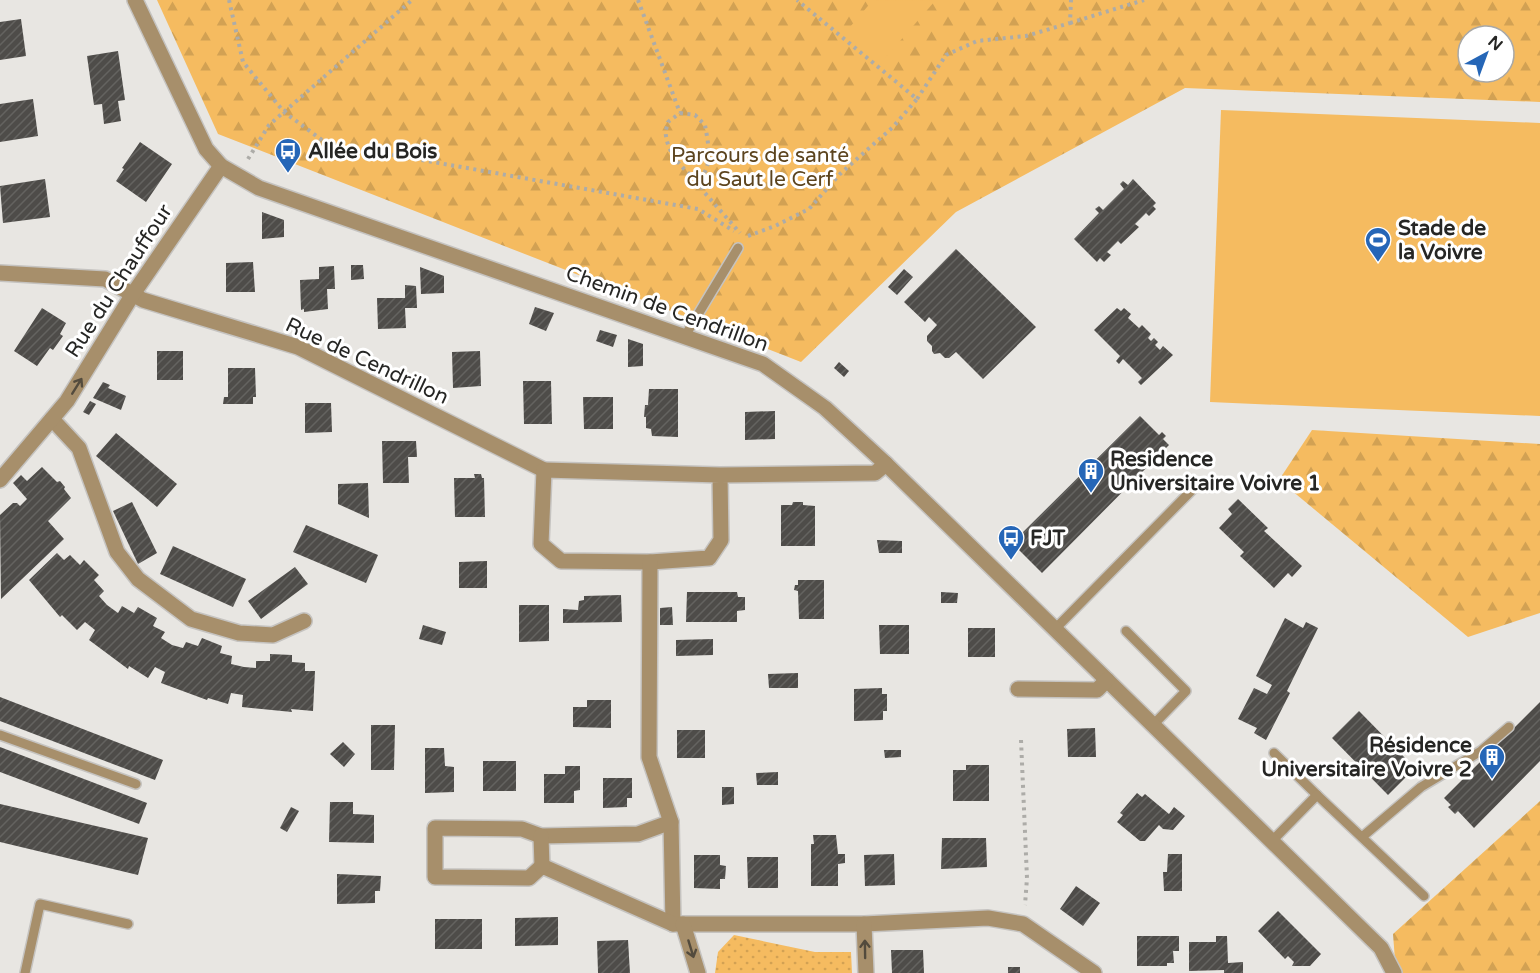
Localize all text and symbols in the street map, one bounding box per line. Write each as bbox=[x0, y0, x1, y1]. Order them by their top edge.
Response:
north arrow bbox=[1456, 24, 1516, 84]
text: N bbox=[1484, 32, 1507, 55]
bus stop icon: Allée du Bois bbox=[273, 136, 303, 174]
place label: Allée du Bois bbox=[308, 139, 437, 164]
park label: Parcours de santé du Saut le Cerf bbox=[671, 143, 849, 192]
street label: Rue du Chauffour bbox=[60, 200, 178, 362]
place label: Stade de la Voivre bbox=[1398, 216, 1486, 265]
sports icon: Stade de la Voivre bbox=[1363, 225, 1393, 263]
street label: Chemin de Cendrillon bbox=[562, 261, 772, 357]
street label: Rue de Cendrillon bbox=[281, 312, 453, 410]
one-way arrow bbox=[71, 378, 83, 395]
place label: Residence Universitaire Voivre 1 bbox=[1110, 447, 1321, 496]
building icon: Residence Universitaire Voivre 1 bbox=[1076, 456, 1106, 494]
bus stop icon: FJT bbox=[996, 523, 1026, 561]
place label: FJT bbox=[1030, 526, 1066, 551]
place label: Résidence Universitaire Voivre 2 bbox=[1261, 733, 1472, 782]
building icon: Résidence Universitaire Voivre 2 bbox=[1477, 742, 1507, 780]
one-way arrow bbox=[686, 939, 697, 958]
one-way arrow bbox=[859, 939, 871, 959]

